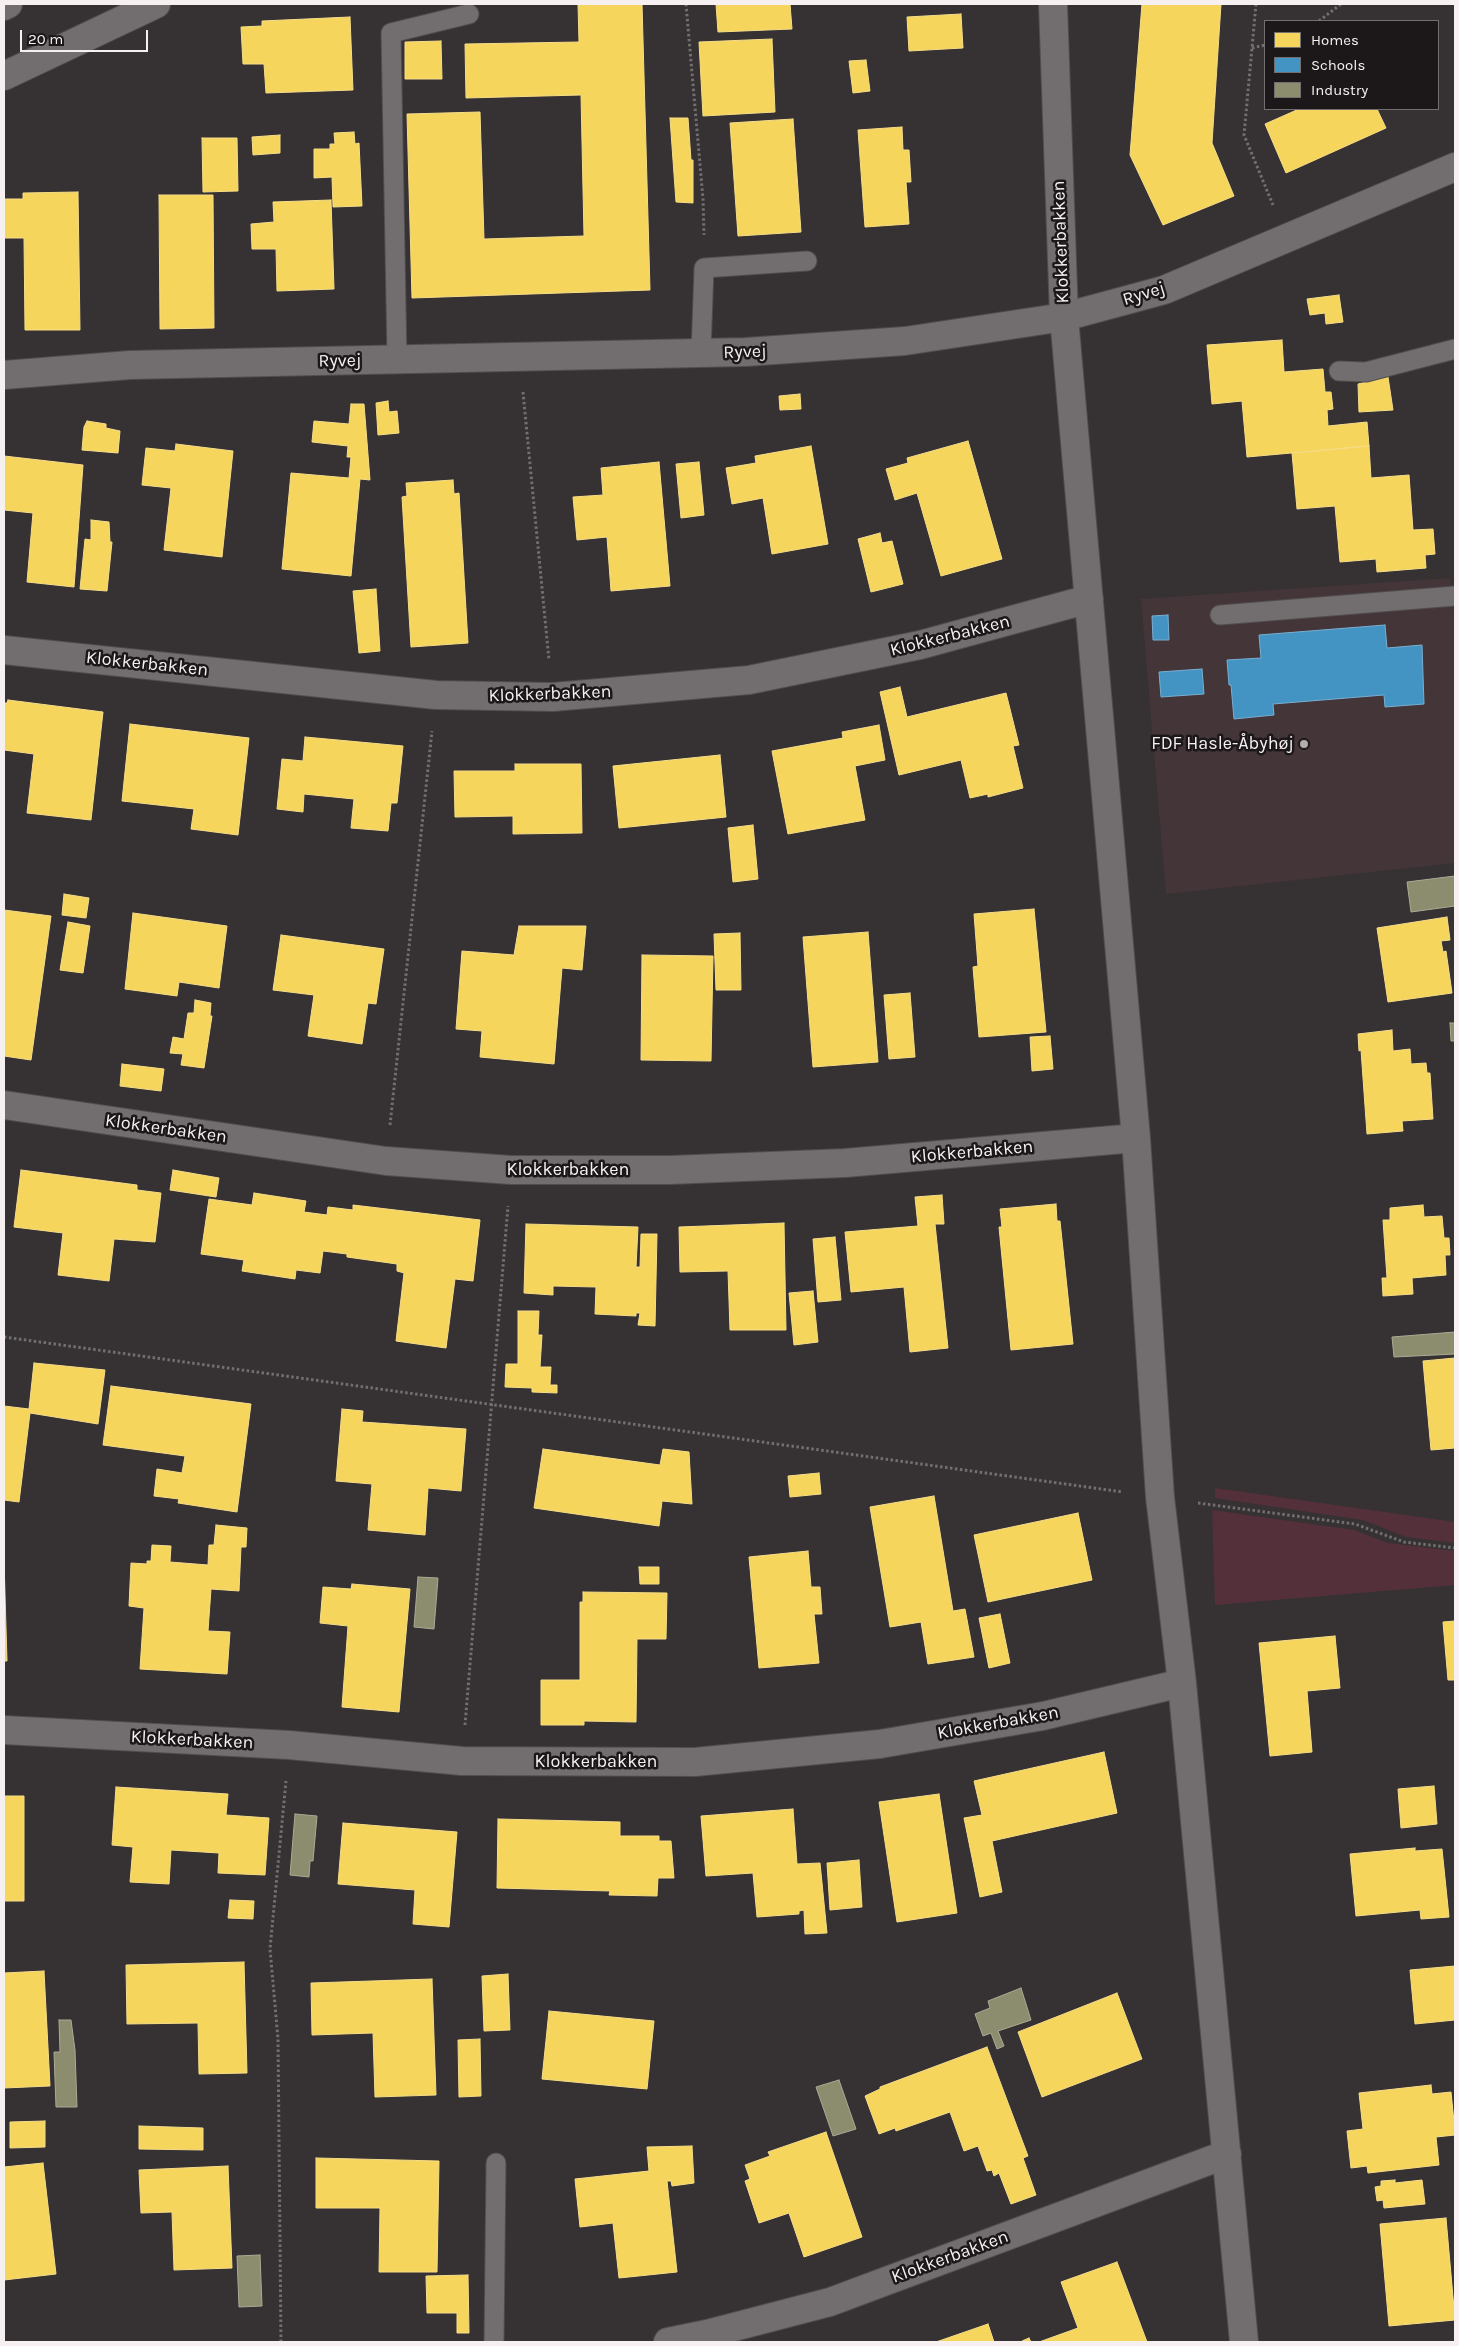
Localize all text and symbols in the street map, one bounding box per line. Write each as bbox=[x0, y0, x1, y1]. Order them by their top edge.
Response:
scale bar bbox=[22, 20, 150, 52]
legend bbox=[1264, 20, 1439, 110]
text: 20 m bbox=[28, 30, 63, 48]
text: Homes bbox=[1311, 31, 1359, 49]
text: Schools bbox=[1311, 56, 1365, 74]
text: Industry bbox=[1311, 81, 1368, 99]
street label: Klokkerbakken bbox=[1048, 180, 1074, 304]
street label: Ryvej bbox=[1120, 277, 1168, 311]
street label: Ryvej bbox=[723, 340, 767, 364]
street label: Ryvej bbox=[318, 350, 362, 372]
street label: Klokkerbakken bbox=[888, 611, 1012, 661]
street label: Klokkerbakken bbox=[85, 647, 209, 681]
street label: Klokkerbakken bbox=[488, 681, 612, 707]
place label: FDF Hasle-Åbyhøj bbox=[1151, 733, 1294, 755]
marker: FDF Hasle-Åbyhøj bbox=[1298, 738, 1310, 750]
street label: Klokkerbakken bbox=[104, 1110, 228, 1148]
street label: Klokkerbakken bbox=[910, 1136, 1034, 1168]
street label: Klokkerbakken bbox=[507, 1159, 629, 1181]
street label: Klokkerbakken bbox=[936, 1702, 1060, 1744]
street label: Klokkerbakken bbox=[130, 1726, 254, 1754]
street label: Klokkerbakken bbox=[535, 1751, 657, 1773]
street label: Klokkerbakken bbox=[889, 2226, 1011, 2288]

